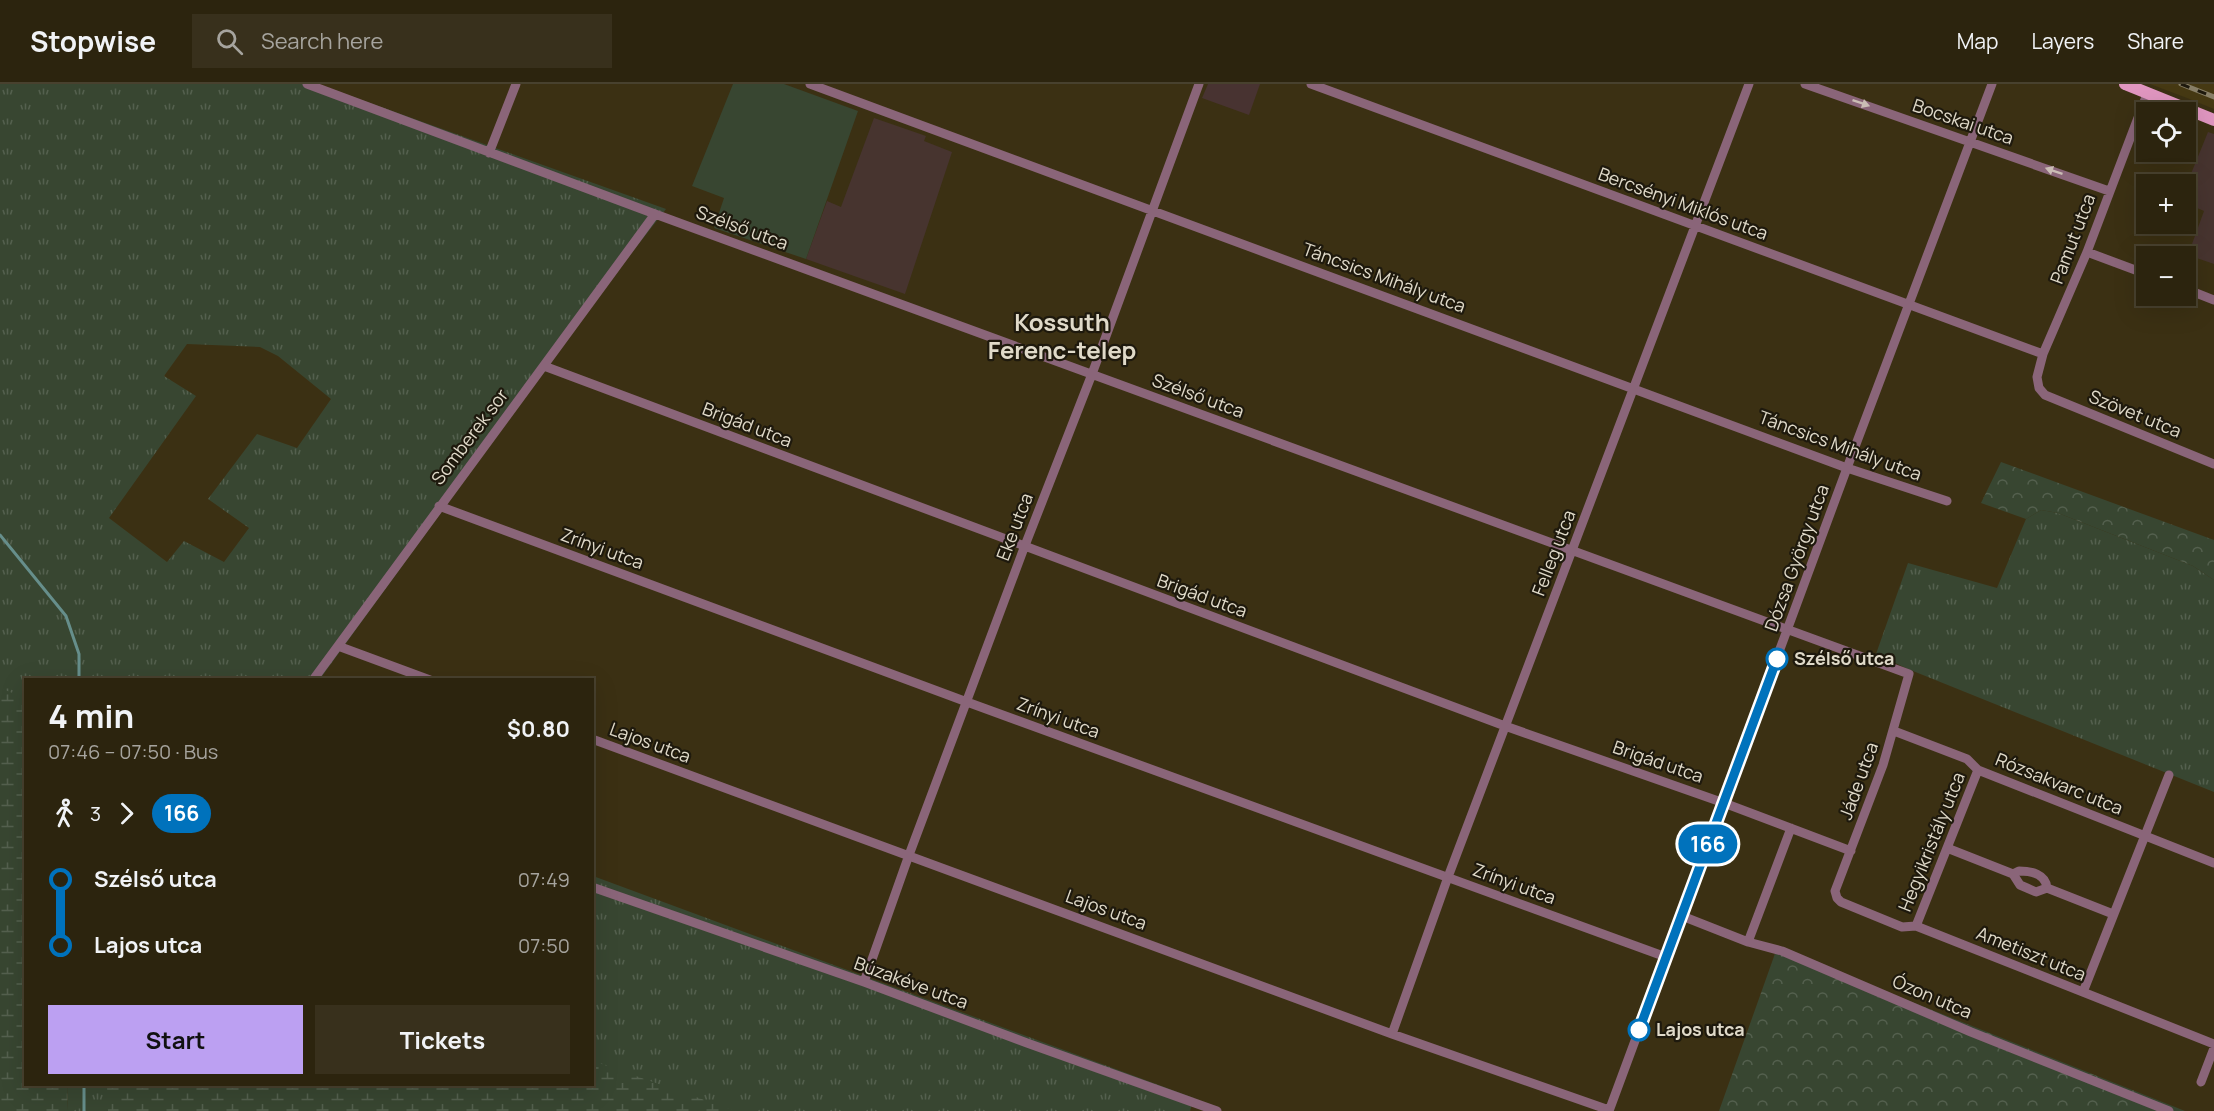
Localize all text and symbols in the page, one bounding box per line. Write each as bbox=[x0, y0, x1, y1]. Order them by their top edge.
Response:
search box bbox=[192, 14, 612, 68]
text: Stopwise bbox=[30, 22, 156, 60]
icon: search bbox=[213, 25, 246, 58]
text: Search here bbox=[261, 26, 383, 56]
text: Map bbox=[1957, 27, 1998, 55]
text: Layers bbox=[2031, 27, 2094, 55]
text: Share bbox=[2127, 27, 2184, 55]
street label: Bocskai utca bbox=[1910, 93, 2017, 150]
one-way arrow bbox=[1852, 99, 1870, 109]
map controls bbox=[2136, 102, 2196, 306]
button: locate bbox=[2136, 102, 2196, 162]
street label: Bercsényi Miklós utca bbox=[1595, 161, 1771, 245]
one-way arrow bbox=[2045, 166, 2063, 176]
button: + bbox=[2136, 174, 2196, 234]
street label: Pamut utca bbox=[2044, 190, 2100, 287]
street label: Szélső utca bbox=[693, 199, 792, 255]
street label: Táncsics Mihály utca bbox=[1300, 236, 1469, 318]
button: − bbox=[2136, 246, 2196, 306]
district label: Kossuth Ferenc-telep bbox=[988, 305, 1136, 366]
street label: Szélső utca bbox=[1149, 367, 1248, 423]
street label: Somberek sor bbox=[425, 383, 513, 489]
street label: Szövet utca bbox=[2086, 384, 2185, 443]
street label: Brigád utca bbox=[699, 396, 796, 452]
street label: Táncsics Mihály utca bbox=[1756, 404, 1925, 486]
street label: Dózsa György utca bbox=[1758, 481, 1834, 634]
street label: Eke utca bbox=[990, 489, 1038, 564]
street label: Felleg utca bbox=[1526, 506, 1580, 599]
street label: Zrínyi utca bbox=[557, 522, 647, 574]
street label: Brigád utca bbox=[1154, 568, 1251, 622]
place label: Szélső utca bbox=[1794, 646, 1894, 670]
marker: Szélső utca bbox=[1766, 648, 1788, 670]
street label: Zrínyi utca bbox=[1013, 691, 1103, 743]
text: 4 min bbox=[48, 693, 134, 738]
text: $0.80 bbox=[507, 714, 570, 744]
street label: Lajos utca bbox=[606, 716, 694, 768]
street label: Brigád utca bbox=[1610, 734, 1707, 788]
text: 07:46 – 07:50 · Bus bbox=[48, 738, 218, 765]
street label: Jáde utca bbox=[1833, 739, 1883, 823]
street label: Rózsakvarc utca bbox=[1992, 747, 2127, 820]
street label: Hegyikristály utca bbox=[1892, 768, 1970, 915]
icon: walk bbox=[48, 797, 81, 830]
icon: forward bbox=[110, 797, 143, 830]
text: 166 bbox=[164, 799, 199, 827]
text: 3 bbox=[90, 800, 101, 827]
line badge: 166 bbox=[1674, 824, 1742, 864]
text: 166 bbox=[1690, 830, 1726, 858]
street label: Zrínyi utca bbox=[1469, 857, 1559, 909]
text: Szélső utca bbox=[94, 864, 217, 894]
text: 07:49 bbox=[518, 866, 570, 893]
street label: Lajos utca bbox=[1062, 883, 1150, 935]
street label: Ametiszt utca bbox=[1973, 920, 2090, 986]
text: Lajos utca bbox=[94, 930, 202, 960]
text: 07:50 bbox=[518, 932, 570, 959]
street label: Búzakéve utca bbox=[851, 950, 972, 1014]
street label: Ózon utca bbox=[1889, 969, 1976, 1024]
button: Start bbox=[48, 1005, 303, 1074]
button: Tickets bbox=[315, 1005, 570, 1074]
place label: Lajos utca bbox=[1656, 1017, 1745, 1041]
marker: Lajos utca bbox=[1628, 1019, 1650, 1041]

